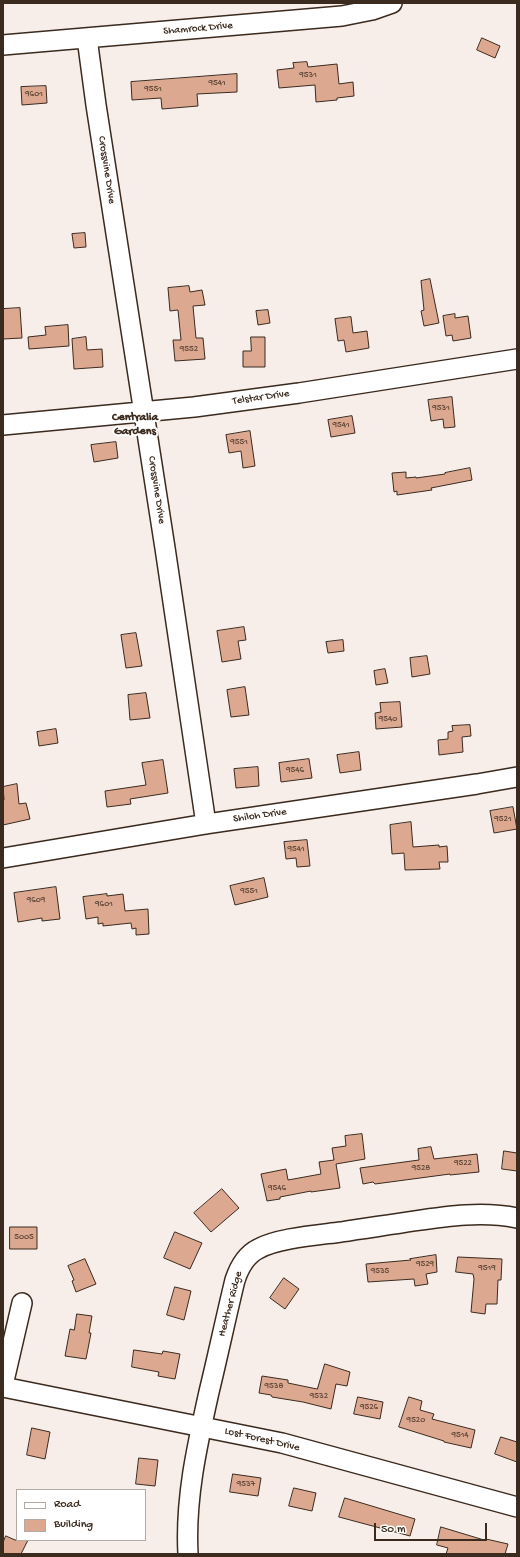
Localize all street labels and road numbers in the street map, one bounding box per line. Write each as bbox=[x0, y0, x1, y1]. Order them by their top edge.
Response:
street label: Shamrock Drive bbox=[163, 19, 233, 39]
street label: Crossvine Drive bbox=[94, 135, 118, 205]
street label: Telstar Drive bbox=[232, 387, 290, 409]
street label: Crossvine Drive bbox=[144, 455, 168, 525]
street label: Shiloh Drive bbox=[232, 806, 288, 826]
street label: Heather Ridge bbox=[216, 1270, 246, 1338]
street label: Lost Forest Drive bbox=[223, 1425, 301, 1455]

